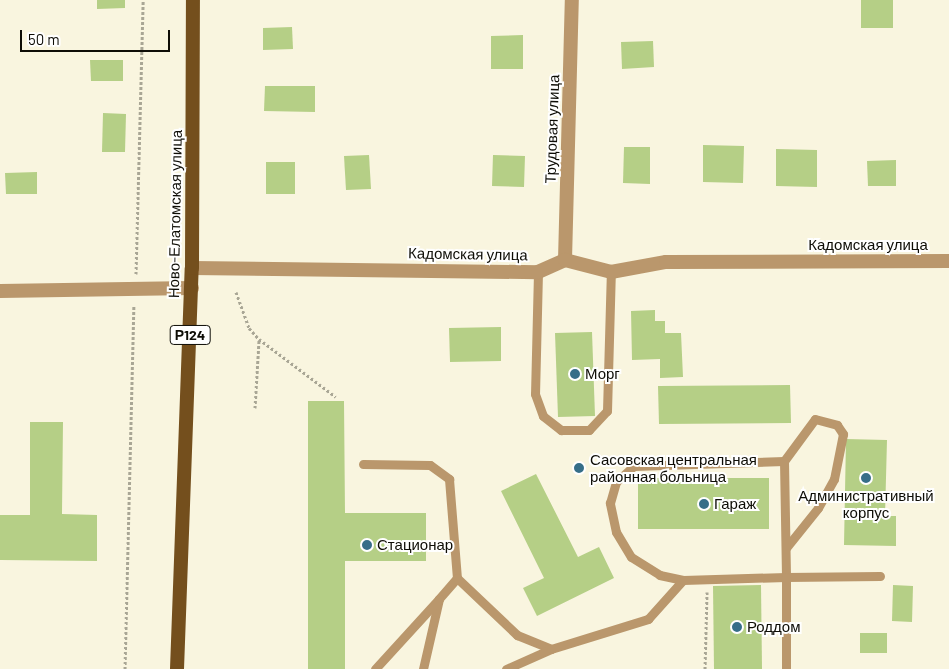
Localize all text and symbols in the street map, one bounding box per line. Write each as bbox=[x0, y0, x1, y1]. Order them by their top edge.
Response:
scale bar bbox=[22, 20, 172, 52]
text: 50 m bbox=[28, 30, 60, 48]
street label: Трудовая улица bbox=[541, 74, 563, 184]
street label: Ново-Елатомская улица bbox=[165, 130, 185, 298]
street label: Кадомская улица bbox=[808, 236, 928, 254]
street label: Кадомская улица bbox=[408, 244, 528, 264]
road number: Р124 bbox=[169, 324, 211, 346]
place label: Морг bbox=[585, 365, 620, 383]
marker: Морг bbox=[569, 368, 581, 380]
place label: Сасовская центральная районная больница bbox=[590, 450, 757, 485]
marker: Сасовская центральная районная больница bbox=[572, 461, 586, 475]
marker: Административный корпус bbox=[860, 472, 872, 484]
place label: Административный корпус bbox=[798, 486, 934, 521]
place label: Гараж bbox=[714, 495, 756, 513]
marker: Гараж bbox=[698, 498, 710, 510]
place label: Стационар bbox=[377, 536, 453, 554]
marker: Стационар bbox=[361, 539, 373, 551]
place label: Роддом bbox=[747, 618, 801, 636]
marker: Роддом bbox=[731, 621, 743, 633]

